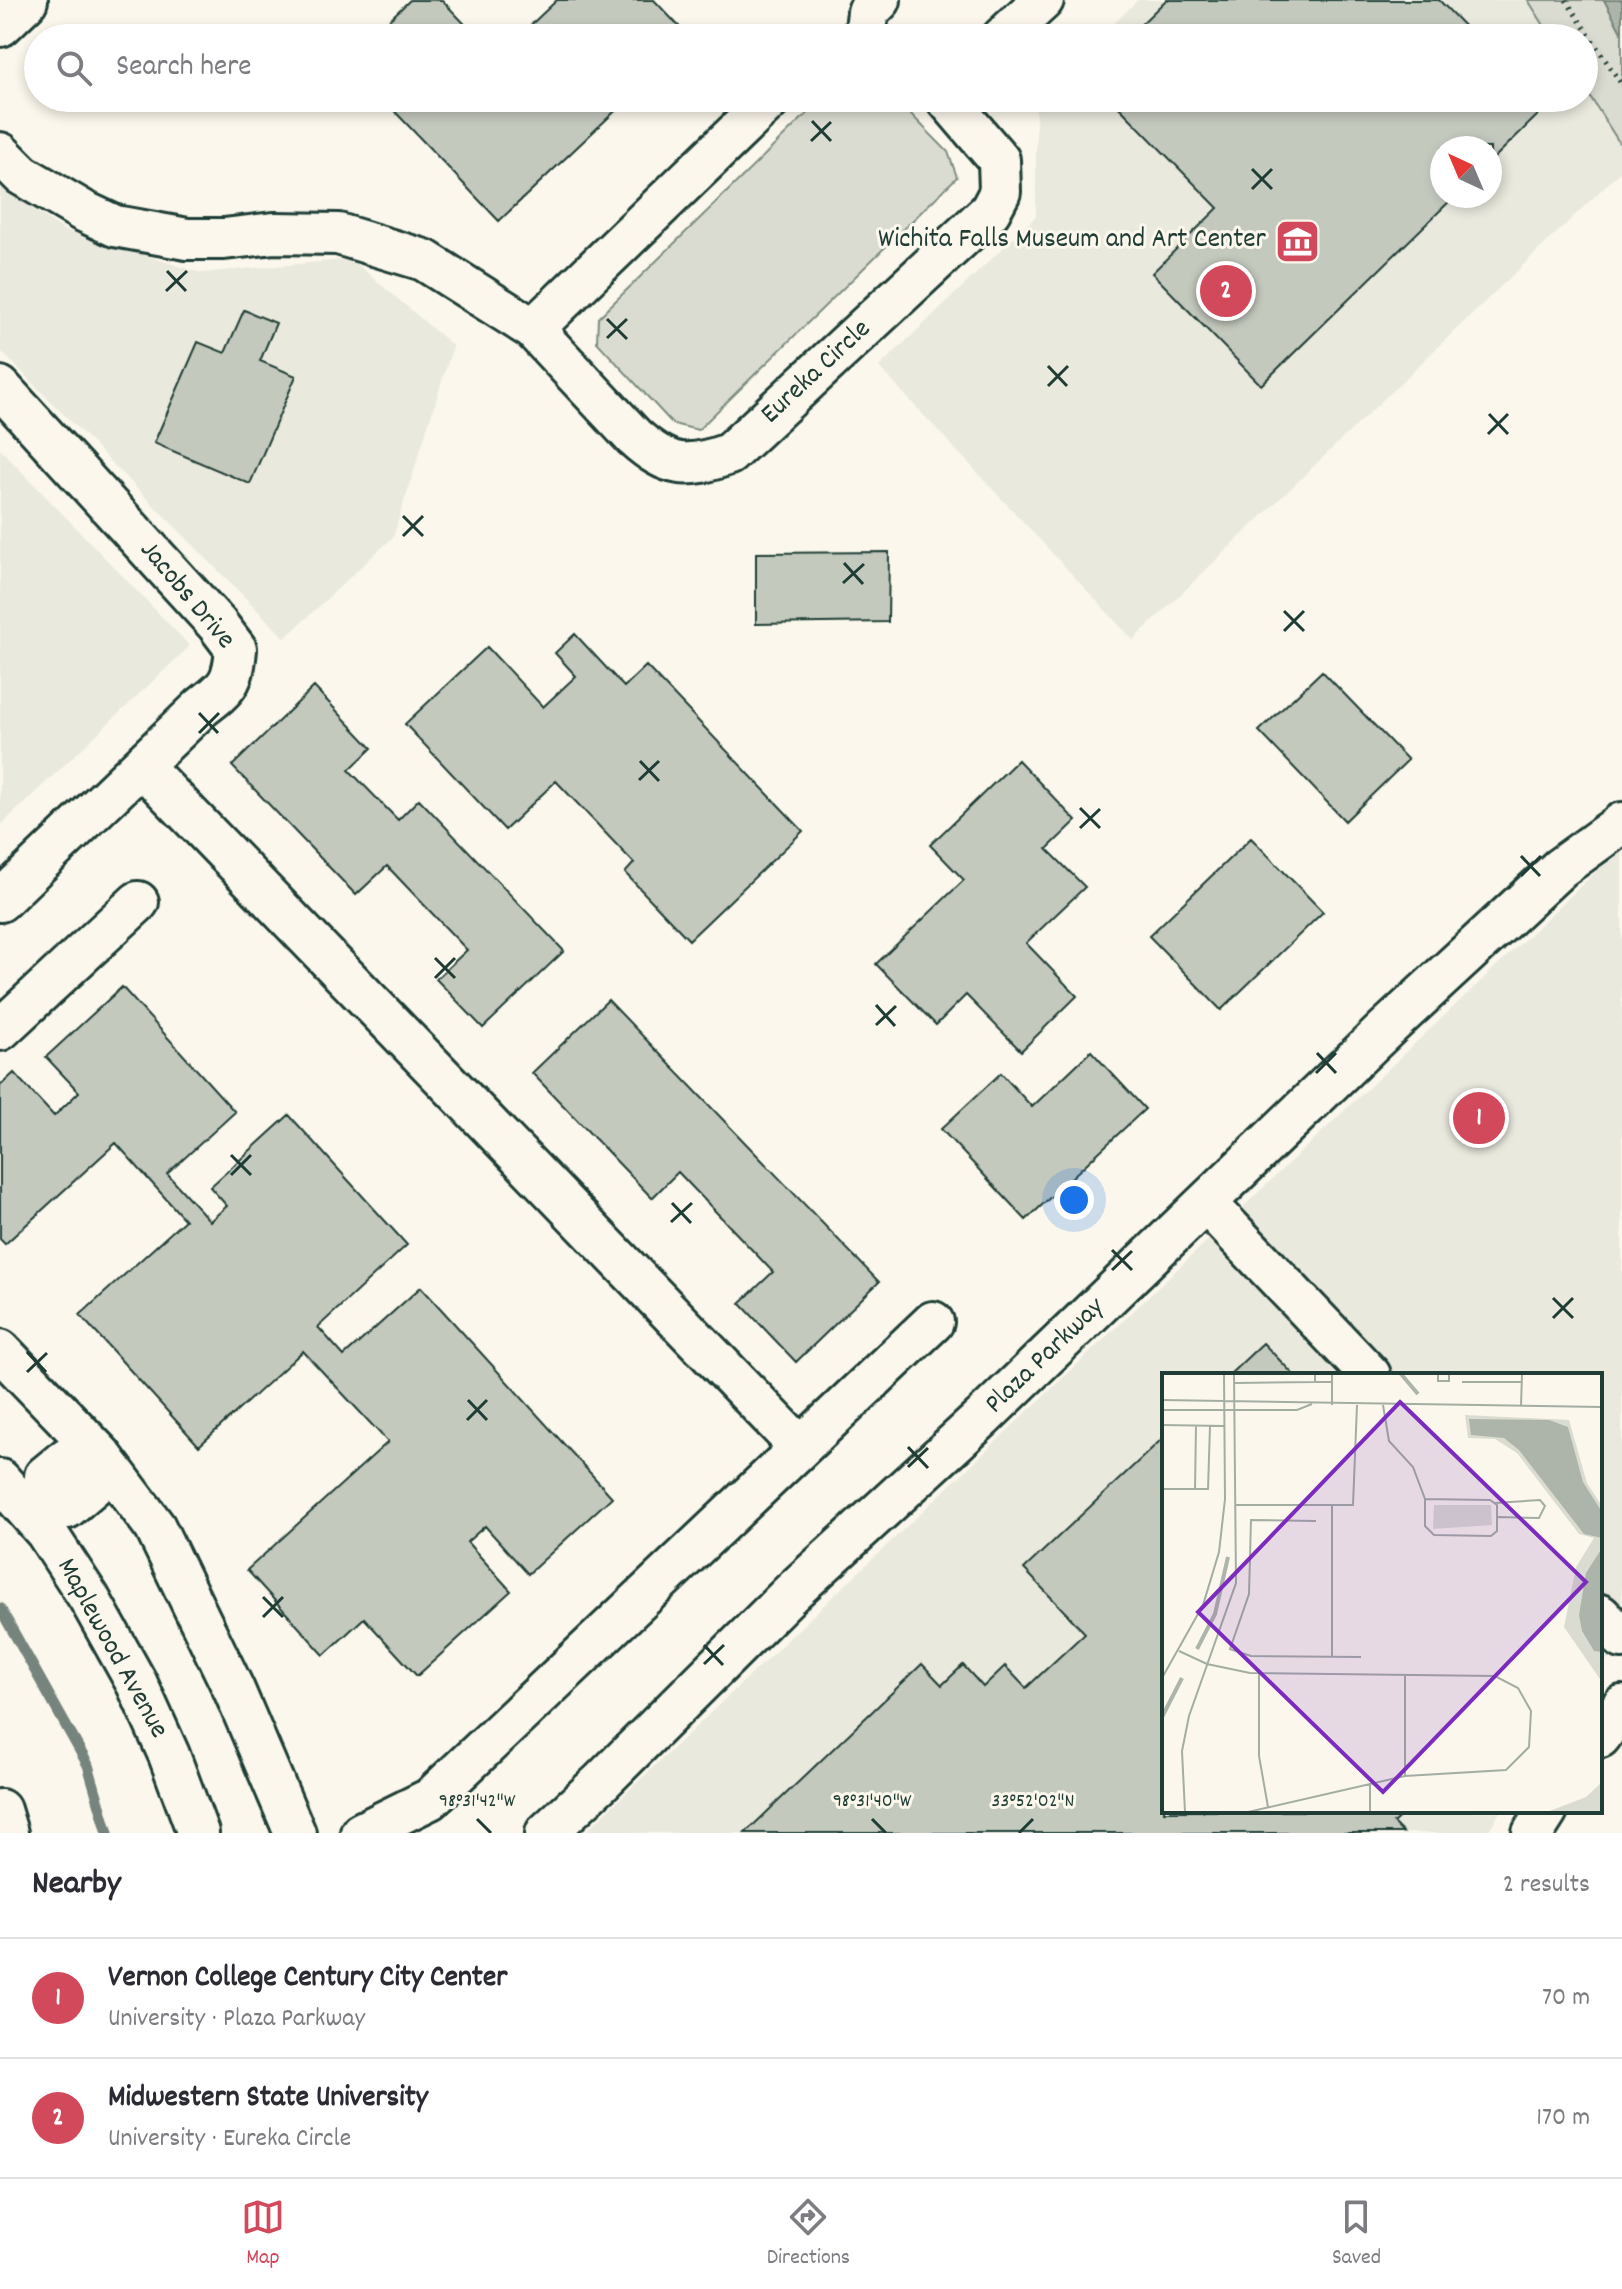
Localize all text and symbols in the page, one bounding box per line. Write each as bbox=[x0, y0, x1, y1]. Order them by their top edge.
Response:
search box bbox=[24, 24, 1598, 112]
icon: search bbox=[52, 46, 96, 90]
text: Search here bbox=[116, 47, 252, 90]
north arrow bbox=[1430, 136, 1502, 208]
museum icon: Wichita Falls Museum and Art Center bbox=[1273, 217, 1321, 265]
place label: Wichita Falls Museum and Art Center bbox=[878, 221, 1267, 261]
pin: 2 bbox=[1200, 261, 1252, 321]
street label: Eureka Circle bbox=[753, 311, 881, 435]
street label: Jacobs Drive bbox=[128, 533, 244, 659]
pin: 1 bbox=[1453, 1088, 1505, 1148]
your location bbox=[1054, 1180, 1094, 1220]
street label: Plaza Parkway bbox=[977, 1289, 1115, 1425]
inset map bbox=[1162, 1373, 1602, 1813]
street label: Maplewood Avenue bbox=[45, 1552, 177, 1746]
text: 98°31'42"W bbox=[439, 1788, 516, 1816]
text: 98°31'40"W bbox=[833, 1788, 912, 1816]
text: 33°52'02"N bbox=[992, 1788, 1074, 1816]
text: Nearby bbox=[32, 1861, 121, 1910]
text: 2 results bbox=[1503, 1867, 1590, 1904]
text: Vernon College Century City Center bbox=[108, 1958, 507, 2001]
text: 1 bbox=[55, 1980, 61, 2017]
text: 70 m bbox=[1542, 1980, 1590, 2017]
text: University · Plaza Parkway bbox=[108, 2001, 365, 2038]
text: Midwestern State University bbox=[108, 2078, 428, 2121]
text: 2 bbox=[52, 2100, 64, 2137]
text: 170 m bbox=[1536, 2100, 1590, 2137]
text: University · Eureka Circle bbox=[108, 2121, 351, 2158]
tab: Map bbox=[241, 2195, 285, 2274]
tab: Directions bbox=[767, 2195, 850, 2274]
tab: Saved bbox=[1332, 2195, 1381, 2274]

